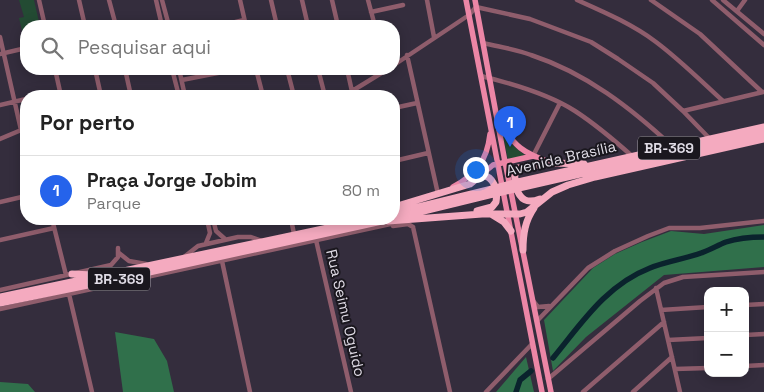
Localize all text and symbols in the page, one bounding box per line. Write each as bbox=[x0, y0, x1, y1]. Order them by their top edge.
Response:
search box bbox=[20, 20, 400, 75]
icon: search bbox=[38, 34, 66, 62]
text: Pesquisar aqui bbox=[78, 35, 211, 60]
pin: 1 bbox=[494, 106, 526, 147]
text: Por perto bbox=[40, 109, 135, 136]
street label: Avenida Brasília bbox=[504, 136, 618, 180]
road number: BR-369 bbox=[638, 136, 700, 160]
your location bbox=[463, 157, 489, 183]
text: Praça Jorge Jobim bbox=[87, 168, 257, 193]
text: 1 bbox=[52, 180, 60, 201]
text: 80 m bbox=[342, 180, 380, 201]
text: Parque bbox=[87, 193, 141, 214]
street label: Rua Seimu Oguido bbox=[322, 247, 370, 379]
road number: BR-369 bbox=[88, 268, 150, 290]
map controls bbox=[704, 287, 749, 377]
button: + bbox=[704, 287, 749, 332]
button: − bbox=[704, 332, 749, 377]

